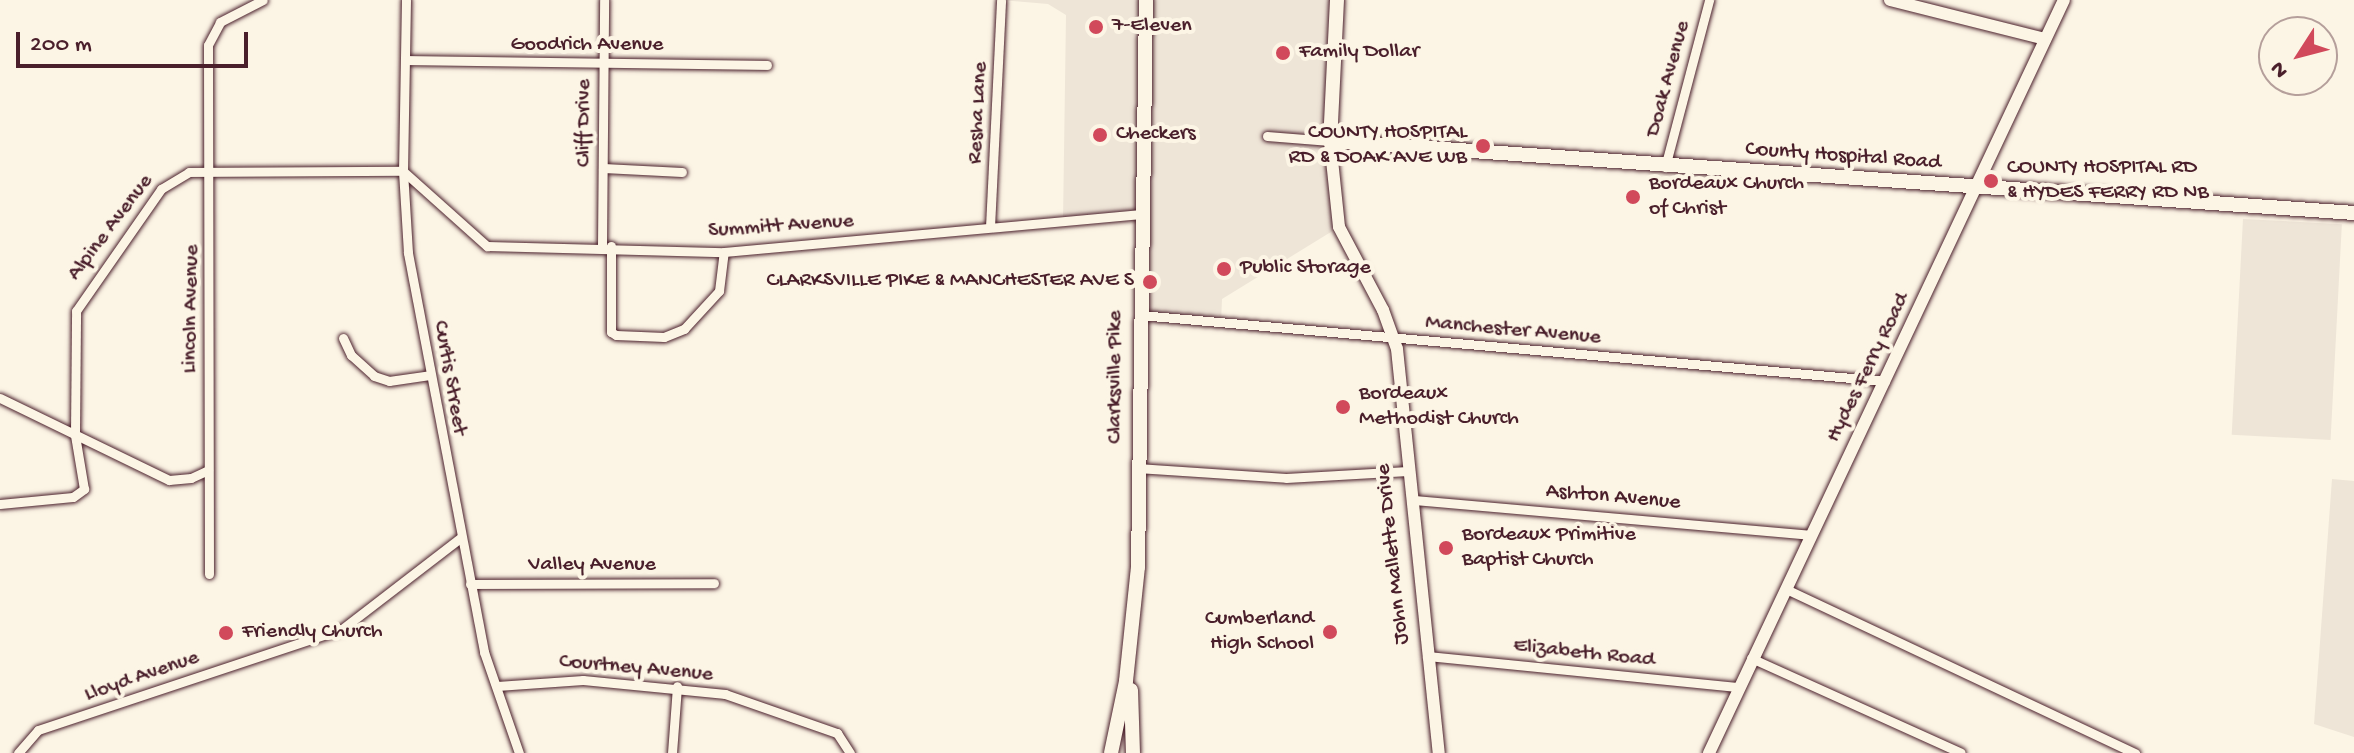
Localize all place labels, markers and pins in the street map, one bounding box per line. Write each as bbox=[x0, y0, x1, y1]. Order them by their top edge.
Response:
place label: 7-Eleven bbox=[1112, 14, 1192, 40]
marker: 7-Eleven bbox=[1087, 18, 1105, 36]
place label: Family Dollar bbox=[1299, 40, 1419, 66]
marker: Family Dollar bbox=[1274, 44, 1292, 62]
place label: COUNTY HOSPITAL RD & DOAK AVE WB bbox=[1289, 120, 1467, 172]
place label: Checkers bbox=[1116, 122, 1196, 148]
marker: Checkers bbox=[1091, 126, 1109, 144]
marker: COUNTY HOSPITAL RD & DOAK AVE WB bbox=[1474, 137, 1492, 155]
place label: COUNTY HOSPITAL RD & HYDES FERRY RD NB bbox=[2007, 155, 2209, 206]
place label: Bordeaux Church of Christ bbox=[1649, 171, 1804, 222]
marker: COUNTY HOSPITAL RD & HYDES FERRY RD NB bbox=[1982, 172, 2000, 190]
marker: Bordeaux Church of Christ bbox=[1624, 188, 1642, 206]
place label: Public Storage bbox=[1240, 256, 1371, 282]
marker: Public Storage bbox=[1215, 260, 1233, 278]
place label: CLARKSVILLE PIKE & MANCHESTER AVE S bbox=[767, 269, 1134, 295]
marker: CLARKSVILLE PIKE & MANCHESTER AVE S bbox=[1141, 273, 1159, 291]
place label: Bordeaux Methodist Church bbox=[1359, 381, 1519, 432]
marker: Bordeaux Methodist Church bbox=[1334, 398, 1352, 416]
place label: Bordeaux Primitive Baptist Church bbox=[1462, 522, 1636, 574]
marker: Bordeaux Primitive Baptist Church bbox=[1437, 539, 1455, 557]
place label: Cumberland High School bbox=[1205, 606, 1314, 658]
place label: Friendly Church bbox=[242, 620, 383, 646]
marker: Cumberland High School bbox=[1321, 623, 1339, 641]
marker: Friendly Church bbox=[217, 624, 235, 642]

